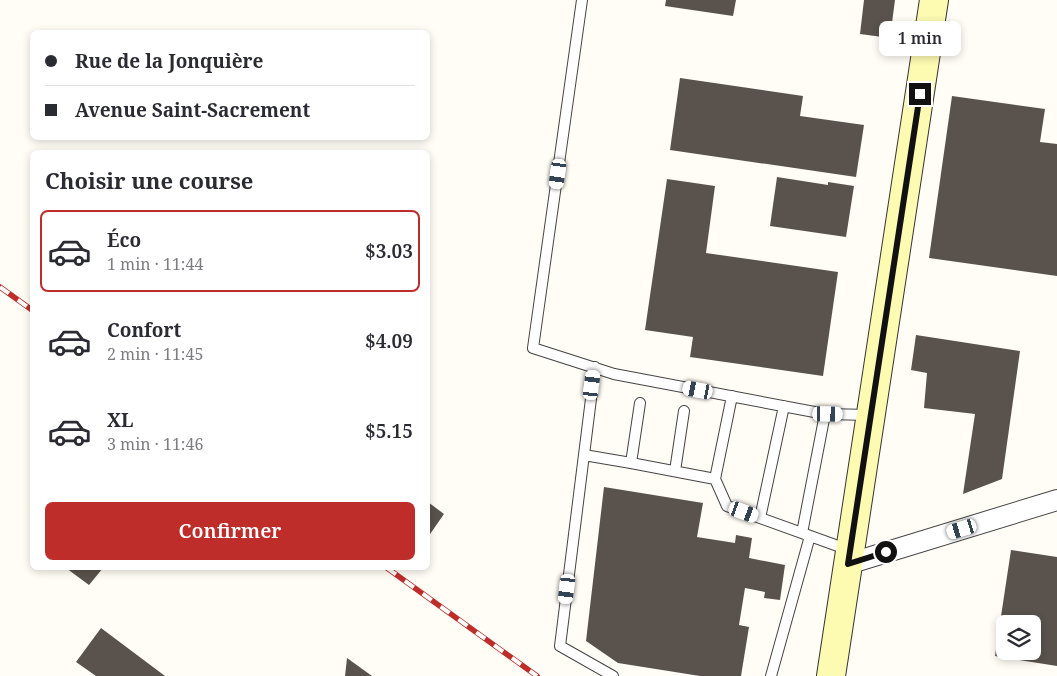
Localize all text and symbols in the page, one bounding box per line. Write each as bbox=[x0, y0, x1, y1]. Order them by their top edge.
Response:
callout: 1 min bbox=[879, 22, 961, 56]
text: 1 min bbox=[898, 27, 942, 49]
text: Rue de la Jonquière bbox=[75, 48, 263, 74]
route end bbox=[909, 83, 931, 105]
text: Avenue Saint-Sacrement bbox=[75, 97, 310, 123]
car bbox=[548, 158, 567, 190]
text: Choisir une course bbox=[45, 165, 253, 195]
text: Éco bbox=[107, 227, 141, 253]
icon: car bbox=[47, 229, 92, 274]
text: $3.03 bbox=[365, 238, 413, 264]
text: 1 min · 11:44 bbox=[107, 253, 203, 275]
text: Confort bbox=[107, 317, 181, 343]
icon: car bbox=[47, 319, 92, 364]
text: $4.09 bbox=[365, 328, 413, 354]
text: 2 min · 11:45 bbox=[107, 343, 203, 365]
car bbox=[582, 369, 601, 401]
car bbox=[681, 380, 714, 400]
car bbox=[812, 406, 843, 422]
text: XL bbox=[107, 407, 133, 433]
icon: car bbox=[47, 409, 92, 454]
text: $5.15 bbox=[365, 418, 413, 444]
text: 3 min · 11:46 bbox=[107, 433, 203, 455]
car bbox=[727, 500, 760, 524]
button: Confirmer bbox=[45, 502, 415, 560]
car bbox=[945, 517, 978, 541]
route start bbox=[875, 541, 897, 563]
car bbox=[557, 573, 576, 605]
map controls bbox=[996, 615, 1041, 660]
button: layers bbox=[996, 615, 1041, 660]

